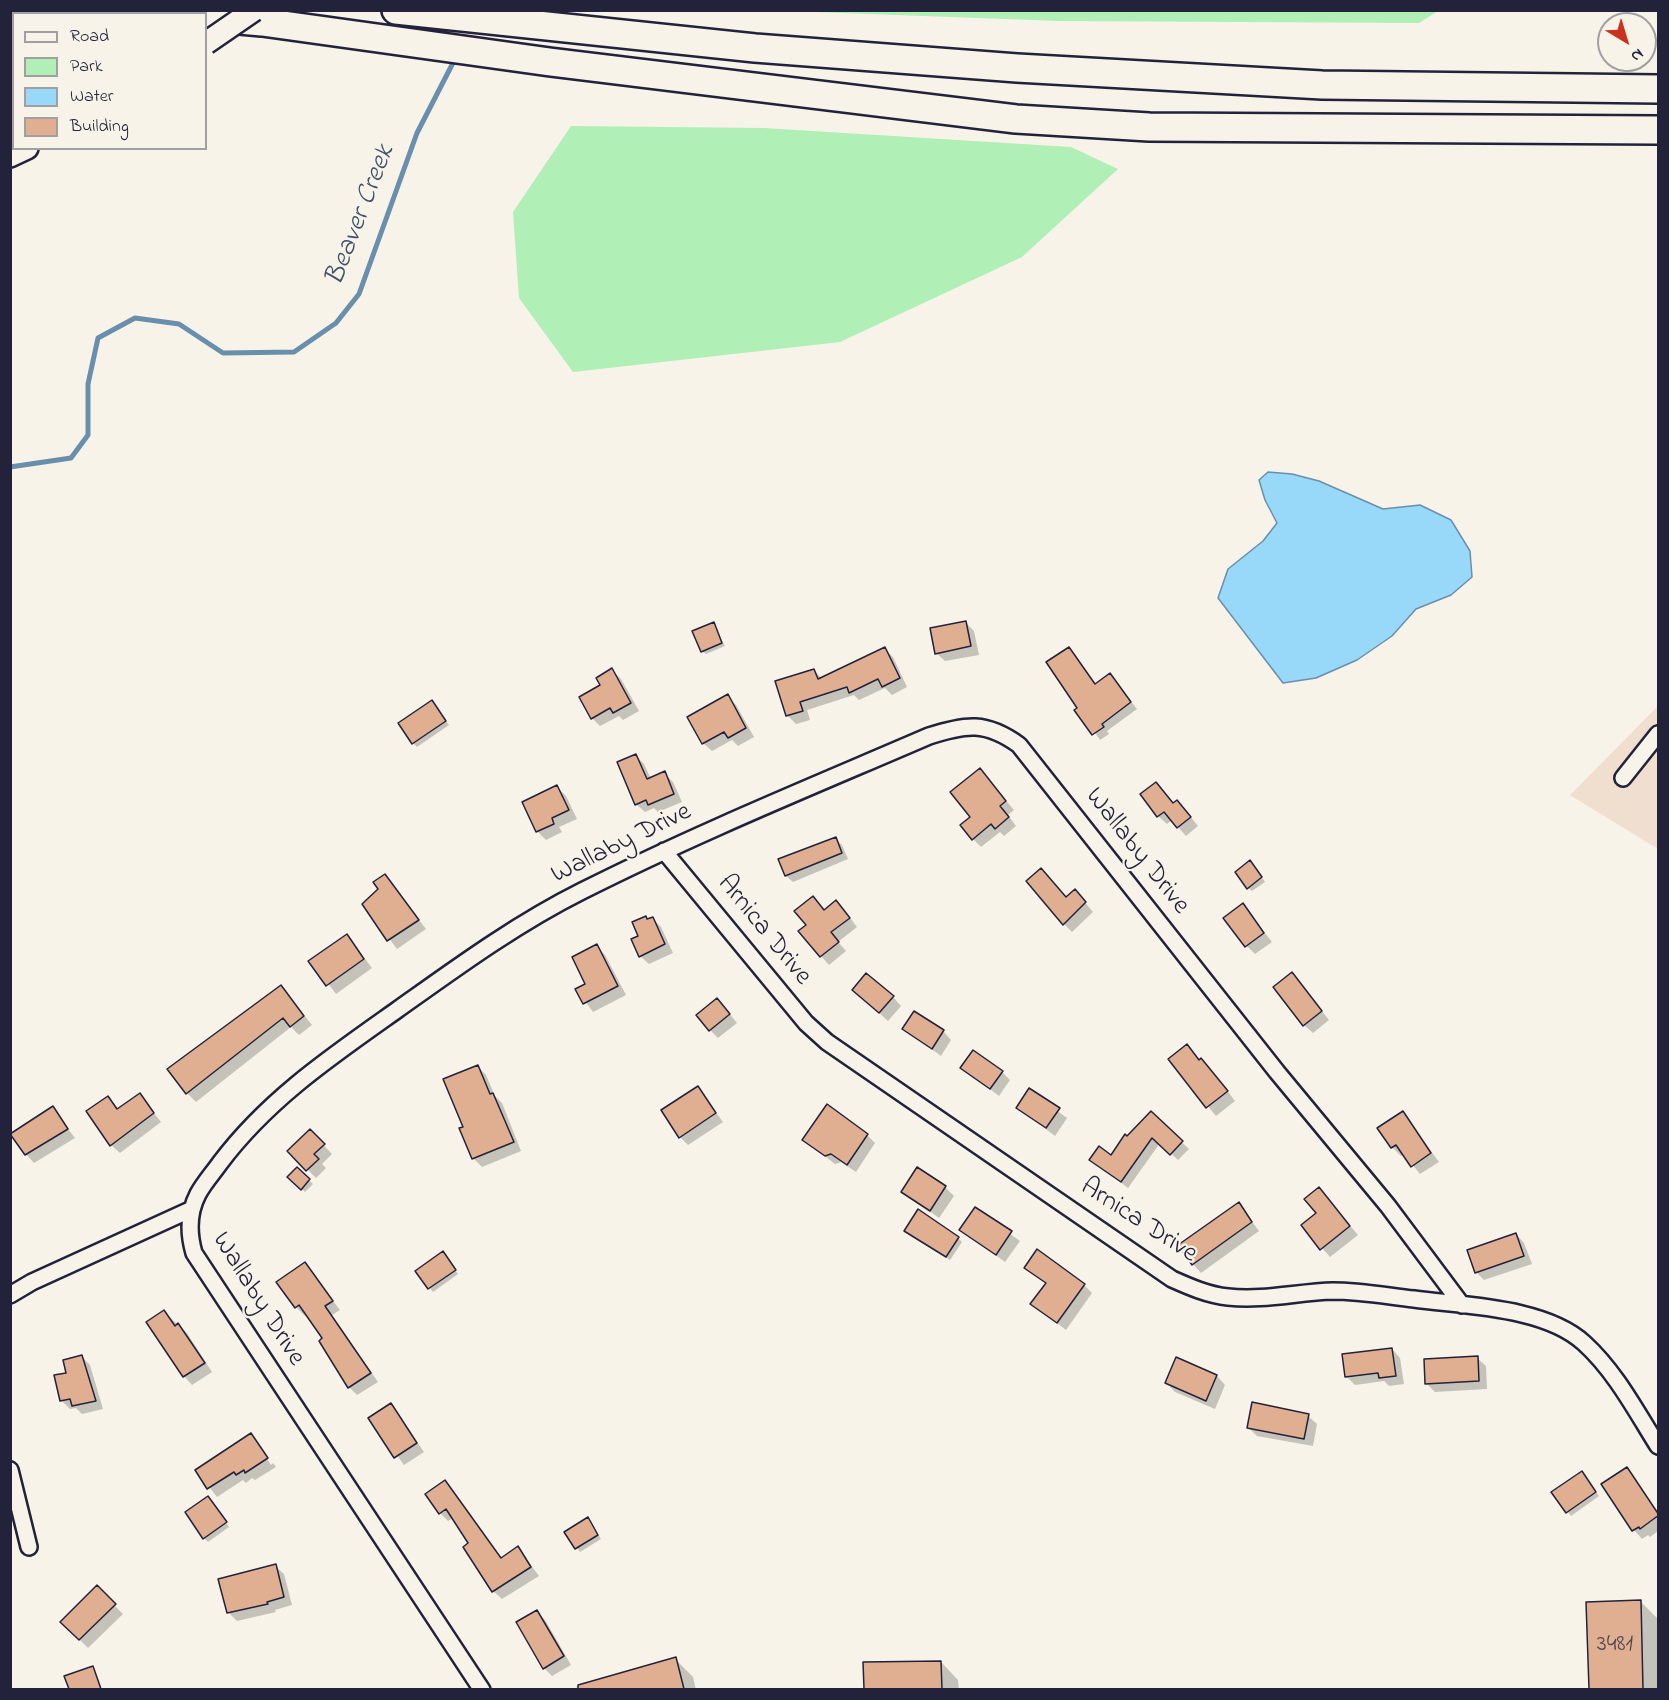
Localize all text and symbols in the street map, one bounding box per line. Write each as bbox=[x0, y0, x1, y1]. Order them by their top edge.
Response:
legend bbox=[12, 12, 207, 150]
north arrow bbox=[1597, 12, 1657, 72]
text: Road bbox=[70, 24, 109, 50]
text: N bbox=[1625, 42, 1648, 67]
text: Park bbox=[70, 54, 103, 80]
text: Water bbox=[70, 84, 113, 110]
text: Building bbox=[70, 114, 129, 140]
water label: Beaver Creek bbox=[320, 141, 404, 291]
street label: Wallaby Drive bbox=[1077, 782, 1195, 922]
street label: Wallaby Drive bbox=[547, 797, 697, 893]
street label: Arnica Drive bbox=[709, 869, 817, 993]
street label: Arnica Drive bbox=[1073, 1172, 1203, 1272]
street label: Wallaby Drive bbox=[203, 1227, 311, 1373]
house number: 3481 bbox=[1597, 1632, 1633, 1660]

